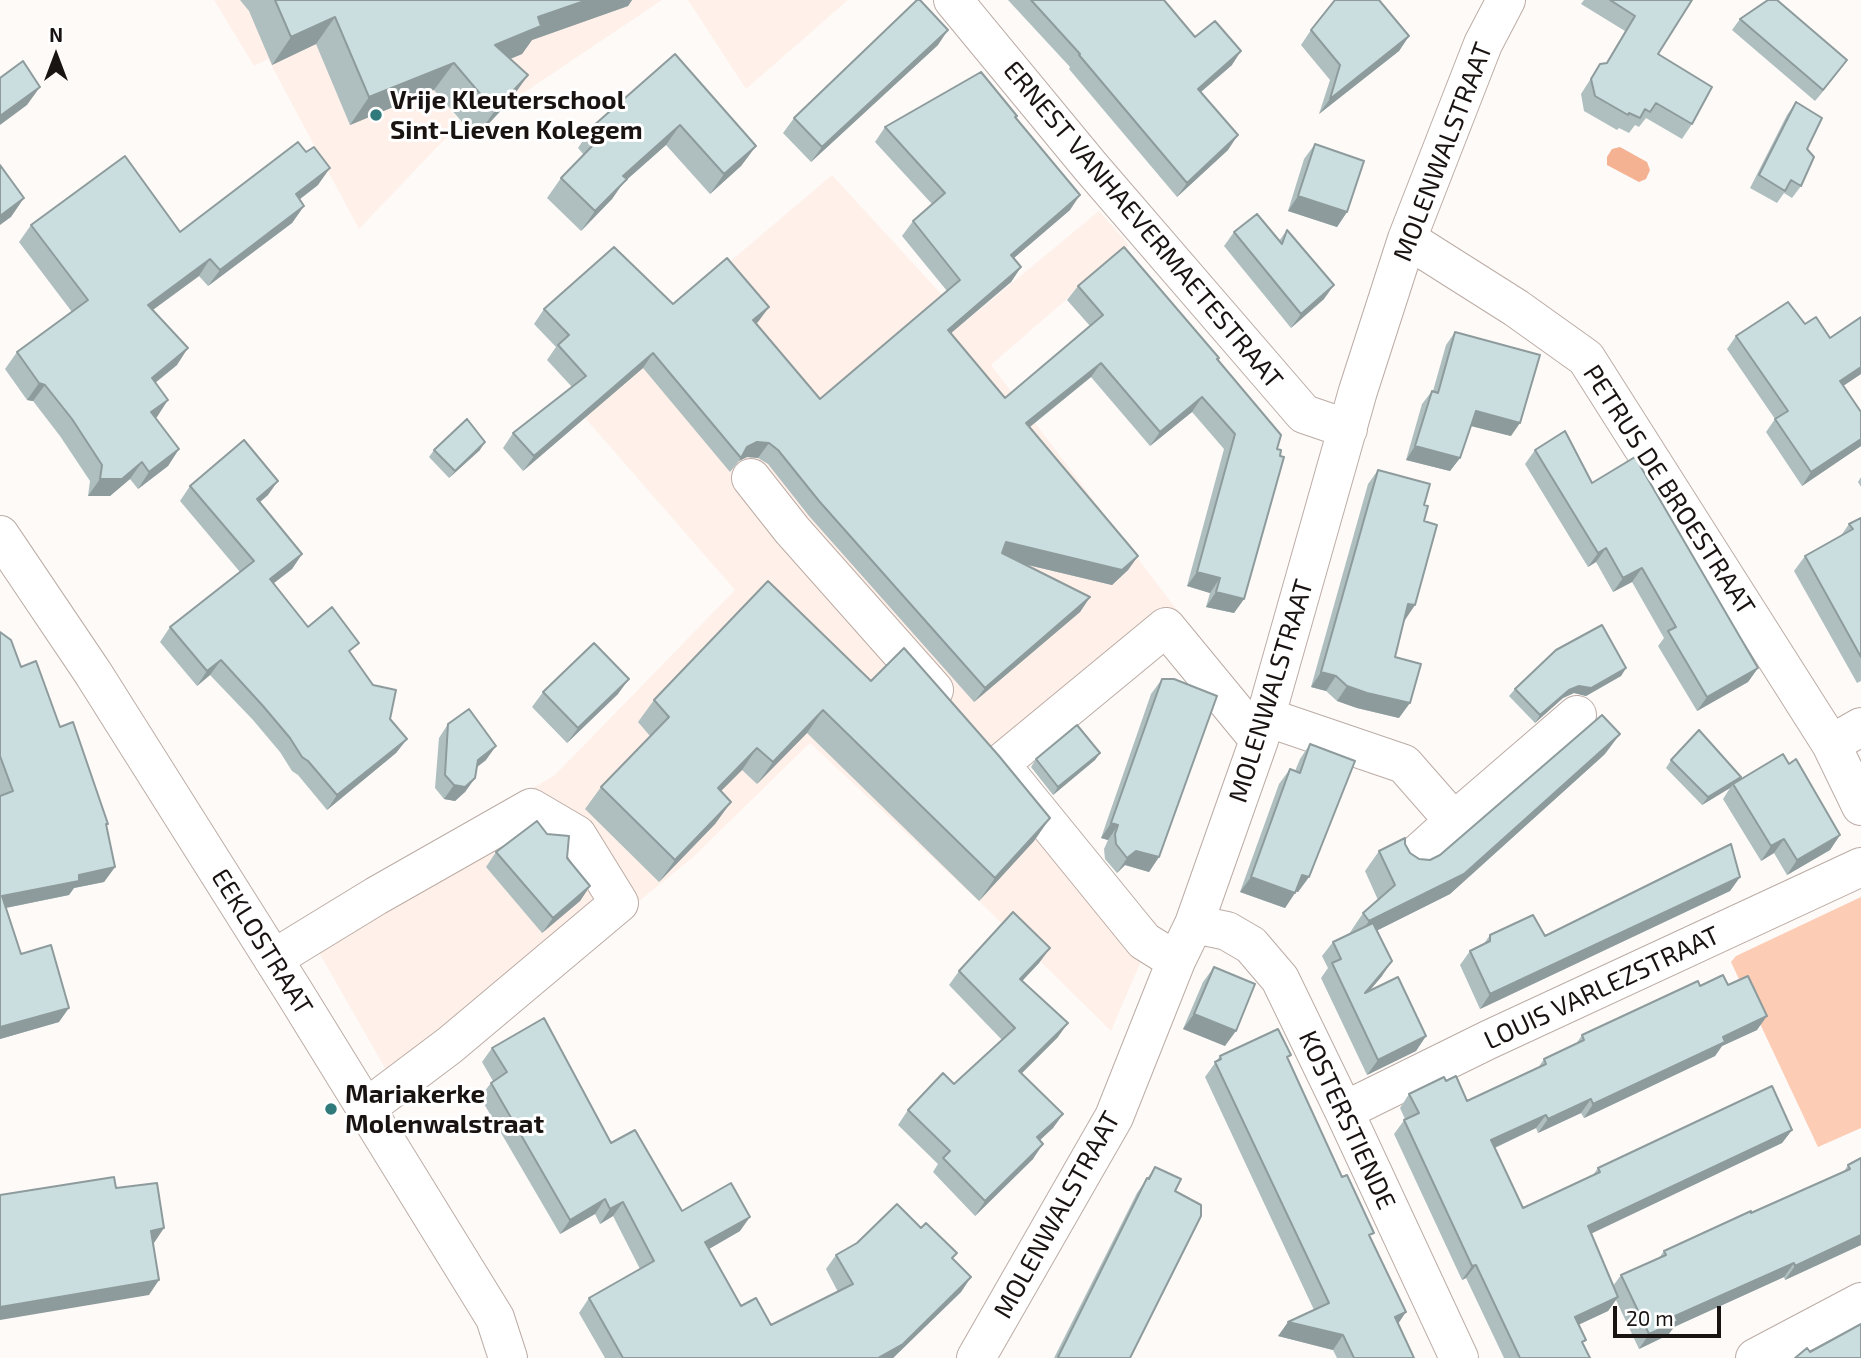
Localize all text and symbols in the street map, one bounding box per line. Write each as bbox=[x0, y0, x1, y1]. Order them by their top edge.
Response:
north arrow bbox=[21, 21, 91, 91]
text: N bbox=[49, 23, 63, 46]
street label: MOLENWALSTRAAT bbox=[1387, 38, 1499, 266]
street label: ERNEST VANHAEVERMAETESTRAAT bbox=[997, 55, 1289, 395]
place label: Vrije Kleuterschool Sint-Lieven Kolegem bbox=[390, 84, 643, 146]
marker: Vrije Kleuterschool Sint-Lieven Kolegem bbox=[368, 107, 384, 123]
street label: PETRUS DE BROESTRAAT bbox=[1576, 359, 1762, 621]
street label: MOLENWALSTRAAT bbox=[1222, 576, 1320, 806]
street label: EEKLOSTRAAT bbox=[205, 863, 319, 1021]
street label: LOUIS VARLEZSTRAAT bbox=[1479, 920, 1725, 1056]
street label: KOSTERSTIENDE bbox=[1292, 1026, 1402, 1214]
place label: Mariakerke Molenwalstraat bbox=[345, 1078, 544, 1140]
marker: Mariakerke Molenwalstraat bbox=[323, 1101, 339, 1117]
street label: MOLENWALSTRAAT bbox=[987, 1106, 1127, 1324]
scale bar bbox=[1616, 1292, 1724, 1336]
text: 20 m bbox=[1626, 1305, 1674, 1330]

